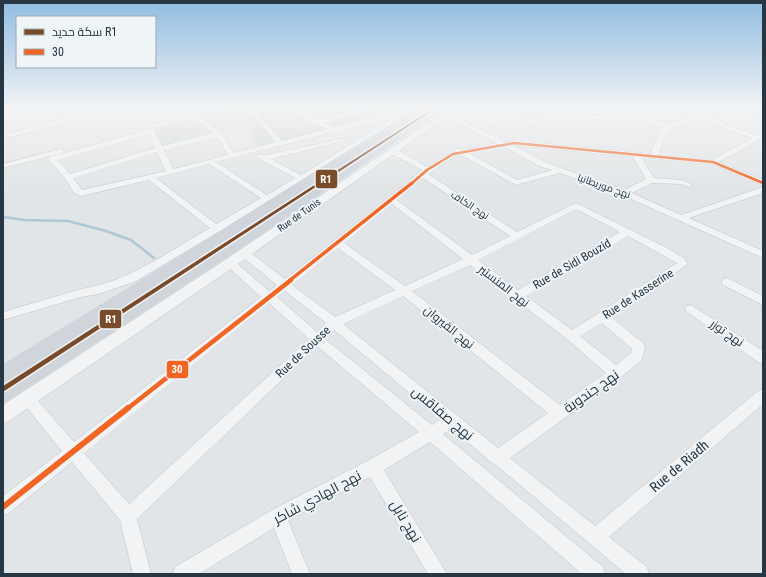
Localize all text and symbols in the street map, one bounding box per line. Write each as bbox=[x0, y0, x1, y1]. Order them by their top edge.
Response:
legend bbox=[16, 16, 156, 68]
text: سكة حديد R1 bbox=[52, 25, 117, 39]
text: 30 bbox=[52, 45, 64, 59]
line badge: R1 bbox=[315, 169, 338, 189]
street label: نهج موريطانيا bbox=[576, 172, 632, 201]
text: R1 bbox=[320, 173, 332, 186]
street label: نهج الكاف bbox=[448, 189, 491, 222]
street label: Rue de Tunis bbox=[275, 196, 323, 234]
street label: Rue de Sidi Bouzid bbox=[531, 236, 614, 292]
street label: نهج المنستير bbox=[474, 261, 532, 311]
street label: Rue de Kasserine bbox=[600, 266, 676, 322]
street label: نهج القيروان bbox=[420, 303, 477, 352]
line badge: R1 bbox=[99, 309, 122, 329]
text: R1 bbox=[105, 313, 117, 326]
street label: نهج توزر bbox=[706, 316, 747, 350]
street label: Rue de Sousse bbox=[273, 323, 333, 381]
line badge: 30 bbox=[166, 360, 189, 379]
text: 30 bbox=[171, 363, 183, 376]
street label: نهج جندوبة bbox=[560, 366, 622, 417]
street label: نهج صفاقس bbox=[408, 383, 477, 444]
street label: Rue de Riadh bbox=[646, 437, 712, 495]
street label: نهج الهادي شاكر bbox=[269, 467, 366, 531]
street label: نهج نابل bbox=[386, 497, 425, 546]

